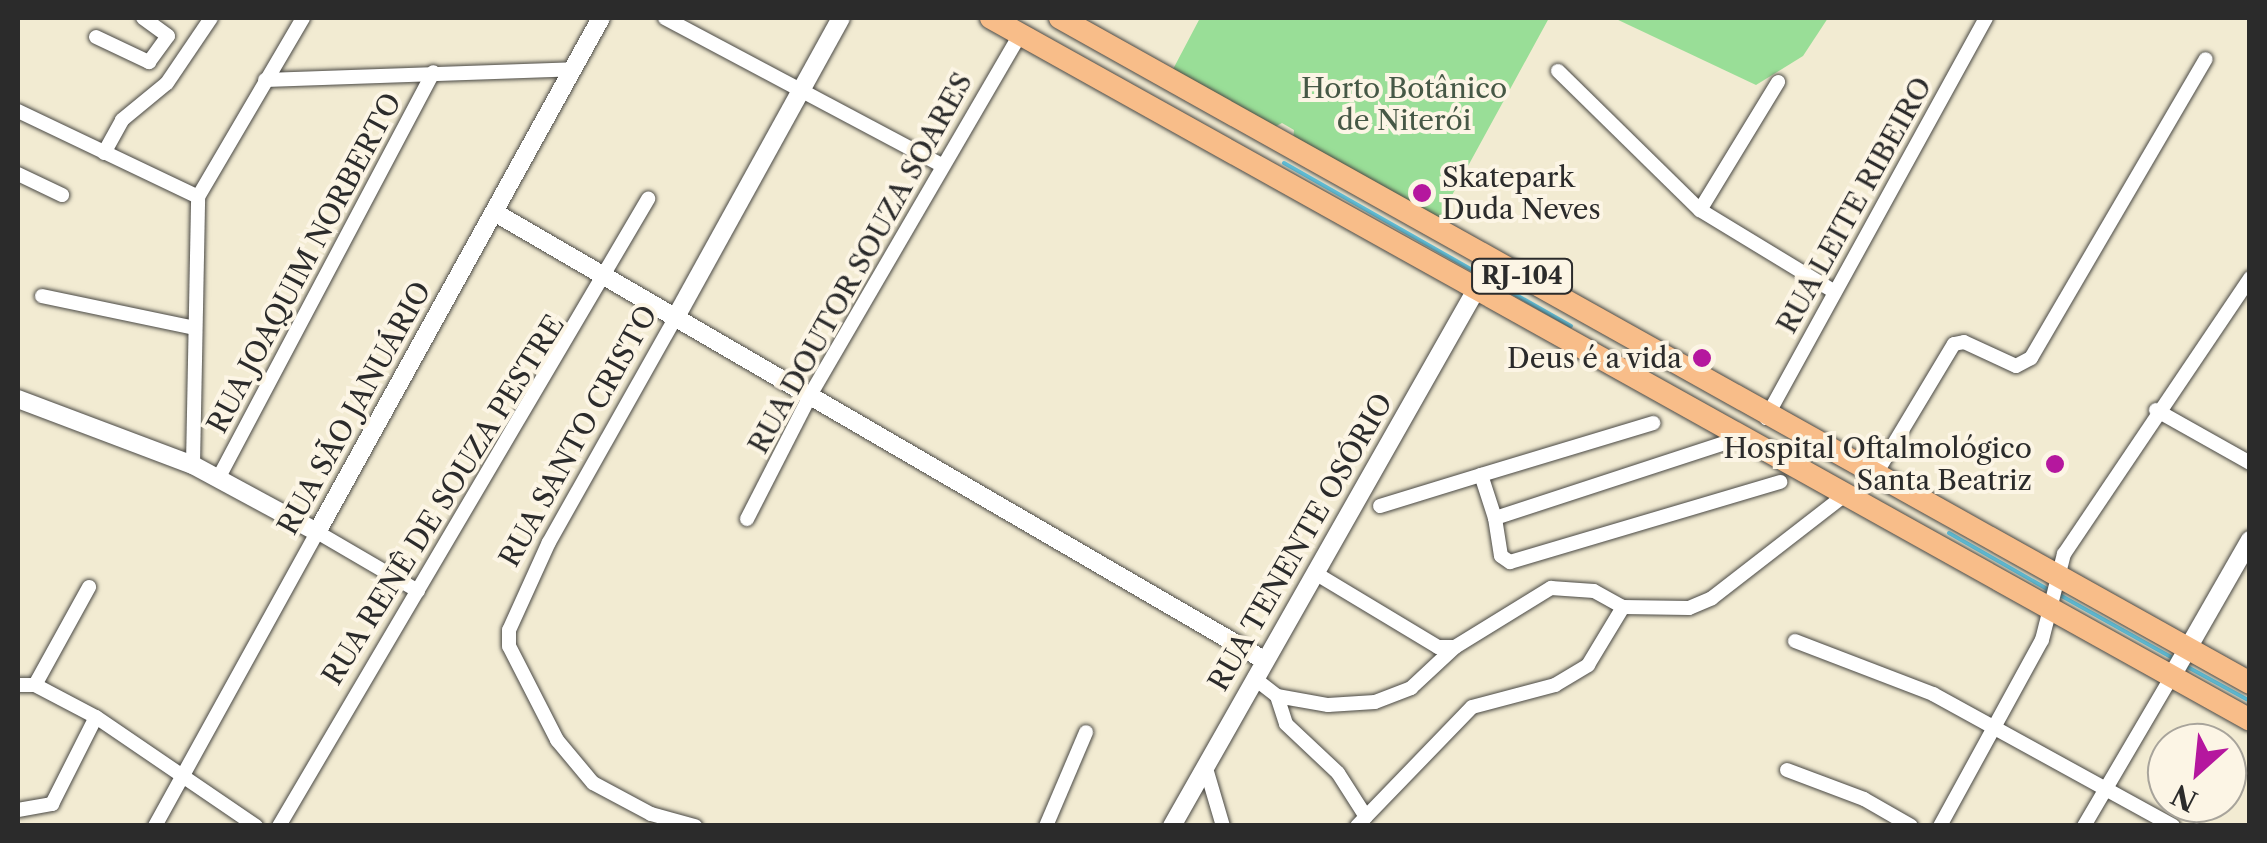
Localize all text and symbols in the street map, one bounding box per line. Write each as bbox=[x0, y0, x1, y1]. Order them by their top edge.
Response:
street label: RUA DOUTOR SOUZA SOARES bbox=[740, 65, 980, 461]
park label: Horto Botânico de Niterói bbox=[1301, 71, 1507, 137]
street label: RUA LEITE RIBEIRO bbox=[1769, 71, 1939, 339]
street label: RUA JOAQUIM NORBERTO bbox=[200, 87, 408, 439]
place label: Skatepark Duda Neves bbox=[1442, 160, 1601, 226]
marker: Skatepark Duda Neves bbox=[1411, 182, 1433, 204]
road number: RJ-104 bbox=[1470, 256, 1574, 296]
street label: RUA SÃO JANUÁRIO bbox=[270, 275, 438, 541]
street label: RUA SANTO CRISTO bbox=[492, 299, 664, 573]
street label: RUA RENÊ DE SOUZA PESTRE bbox=[314, 308, 572, 692]
place label: Deus é a vida bbox=[1506, 341, 1682, 375]
marker: Deus é a vida bbox=[1691, 347, 1713, 369]
street label: RUA TENENTE OSÓRIO bbox=[1201, 387, 1399, 697]
place label: Hospital Oftalmológico Santa Beatriz bbox=[1723, 431, 2032, 497]
marker: Hospital Oftalmológico Santa Beatriz bbox=[2042, 451, 2068, 477]
north arrow bbox=[2147, 723, 2247, 823]
text: N bbox=[2166, 777, 2203, 819]

